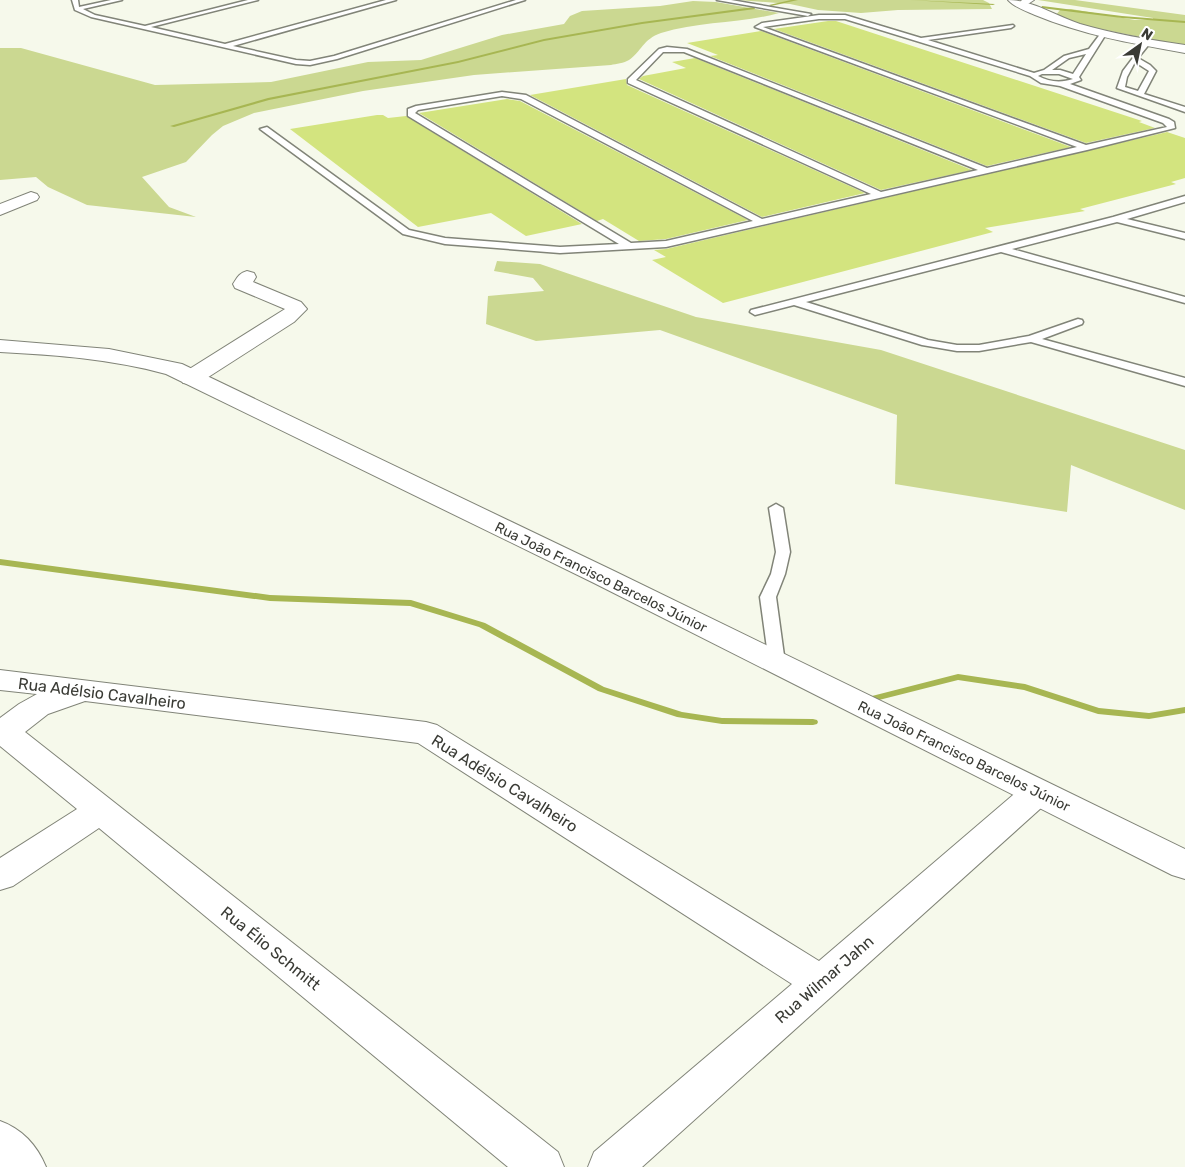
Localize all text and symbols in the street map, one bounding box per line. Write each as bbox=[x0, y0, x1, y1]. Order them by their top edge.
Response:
north arrow bbox=[1115, 20, 1165, 70]
text: N bbox=[1138, 25, 1156, 44]
street label: Rua João Francisco Barcelos Júnior bbox=[492, 519, 710, 637]
street label: Rua Adélsio Cavalheiro bbox=[17, 674, 187, 713]
street label: Rua João Francisco Barcelos Júnior bbox=[855, 698, 1073, 816]
street label: Rua Adélsio Cavalheiro bbox=[428, 731, 581, 836]
street label: Rua Élio Schmitt bbox=[217, 902, 324, 994]
street label: Rua Wilmar Jahn bbox=[771, 931, 877, 1027]

